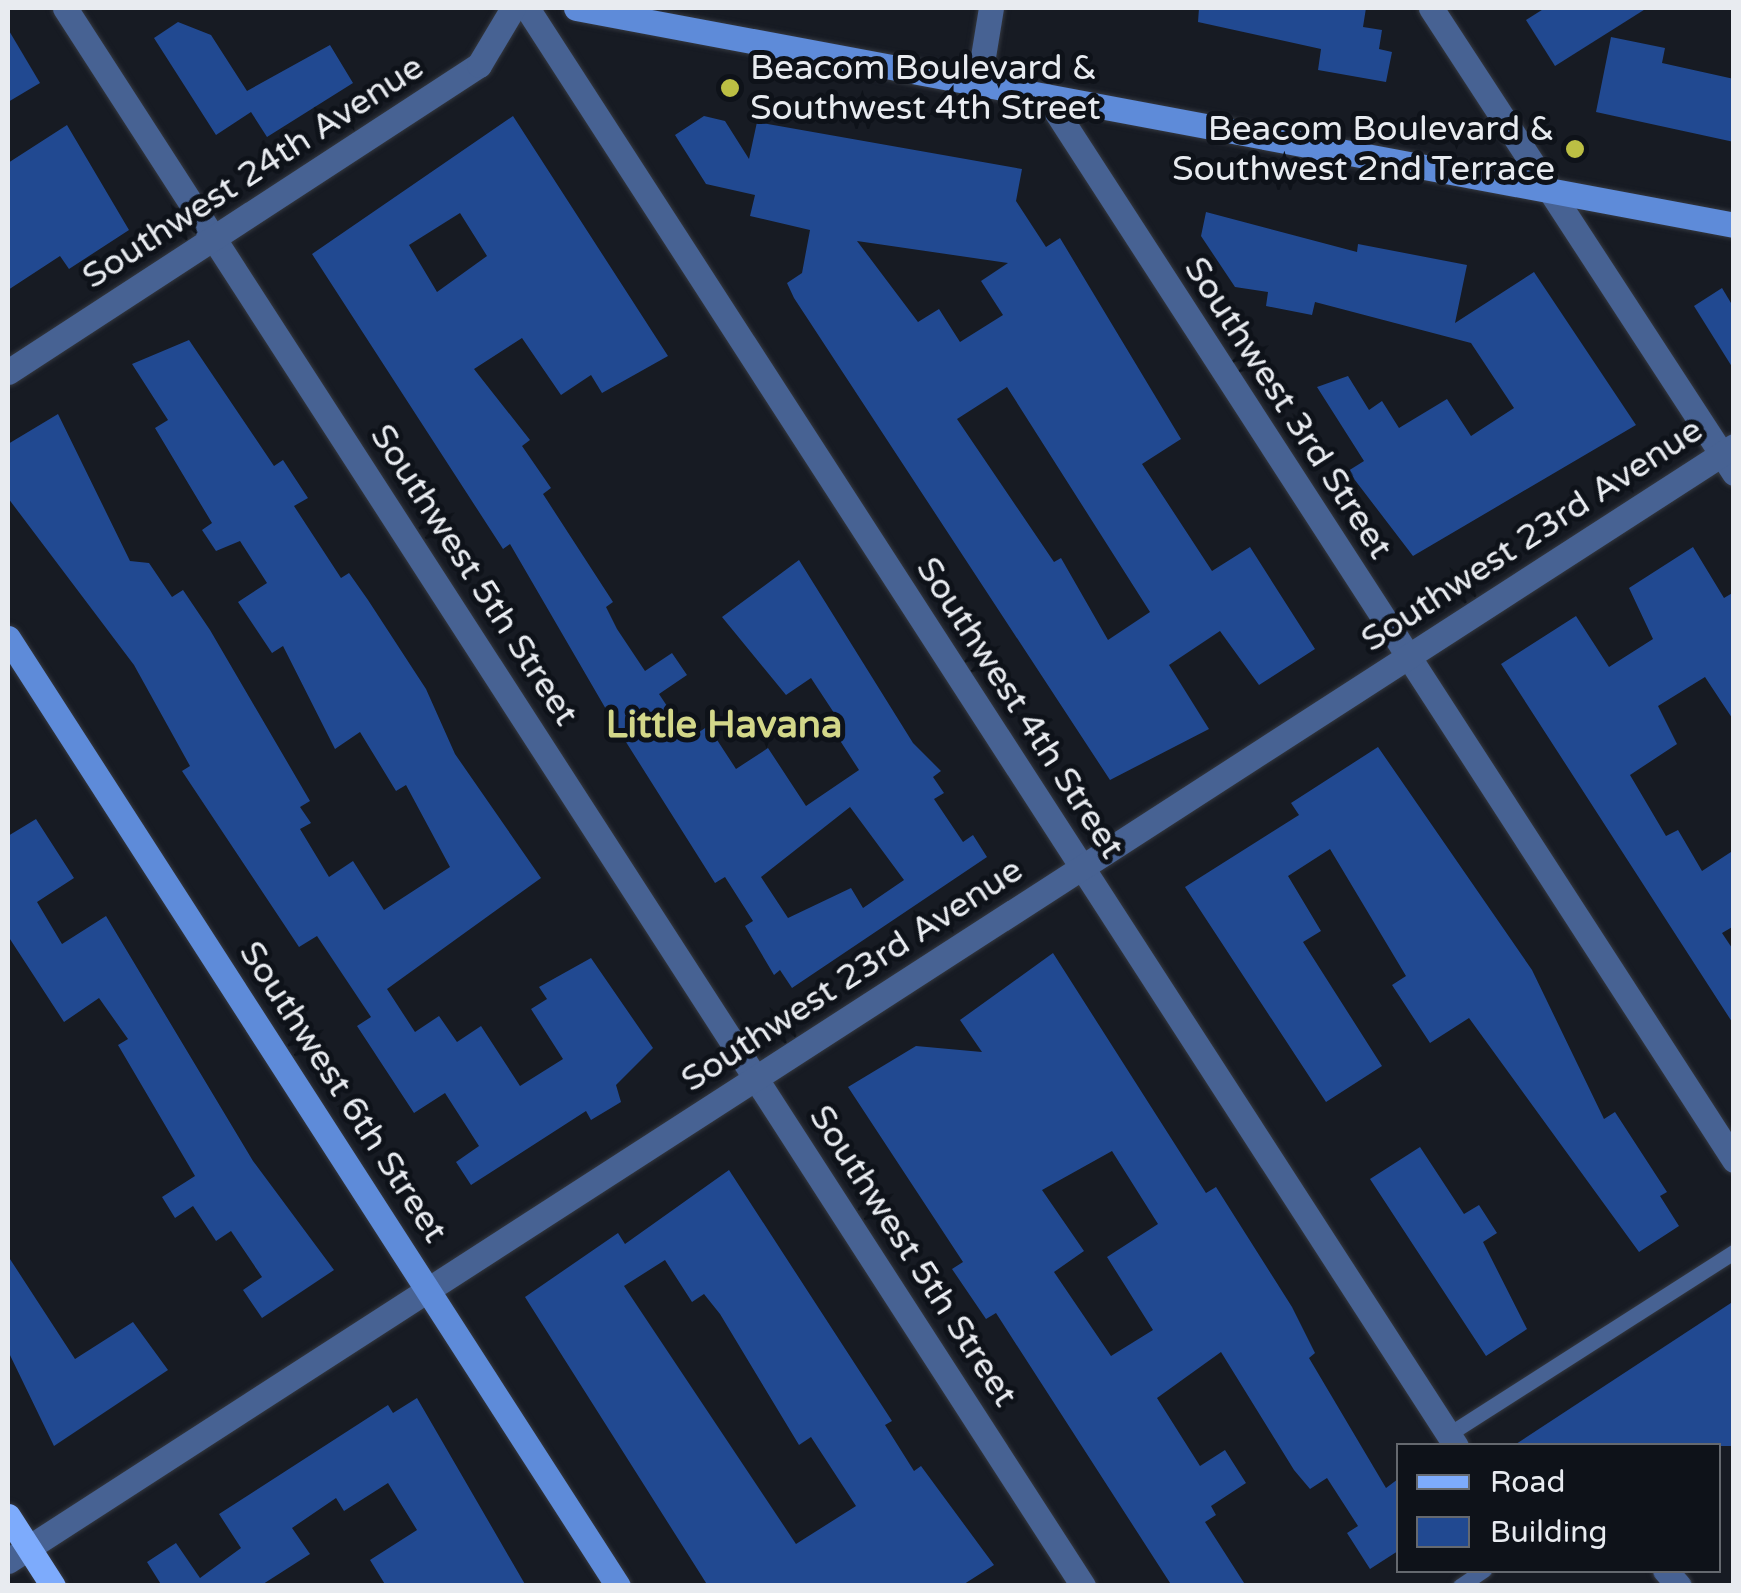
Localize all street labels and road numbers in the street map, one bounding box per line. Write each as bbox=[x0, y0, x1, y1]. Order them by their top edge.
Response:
street label: Southwest 24th Avenue bbox=[75, 46, 431, 298]
street label: Southwest 3rd Street bbox=[1175, 249, 1401, 567]
street label: Southwest 23rd Avenue bbox=[1354, 409, 1710, 661]
street label: Southwest 5th Street bbox=[361, 416, 587, 734]
street label: Southwest 4th Street bbox=[907, 549, 1133, 867]
street label: Southwest 23rd Avenue bbox=[674, 849, 1030, 1101]
street label: Southwest 6th Street bbox=[230, 933, 456, 1251]
street label: Southwest 5th Street bbox=[800, 1097, 1026, 1415]

